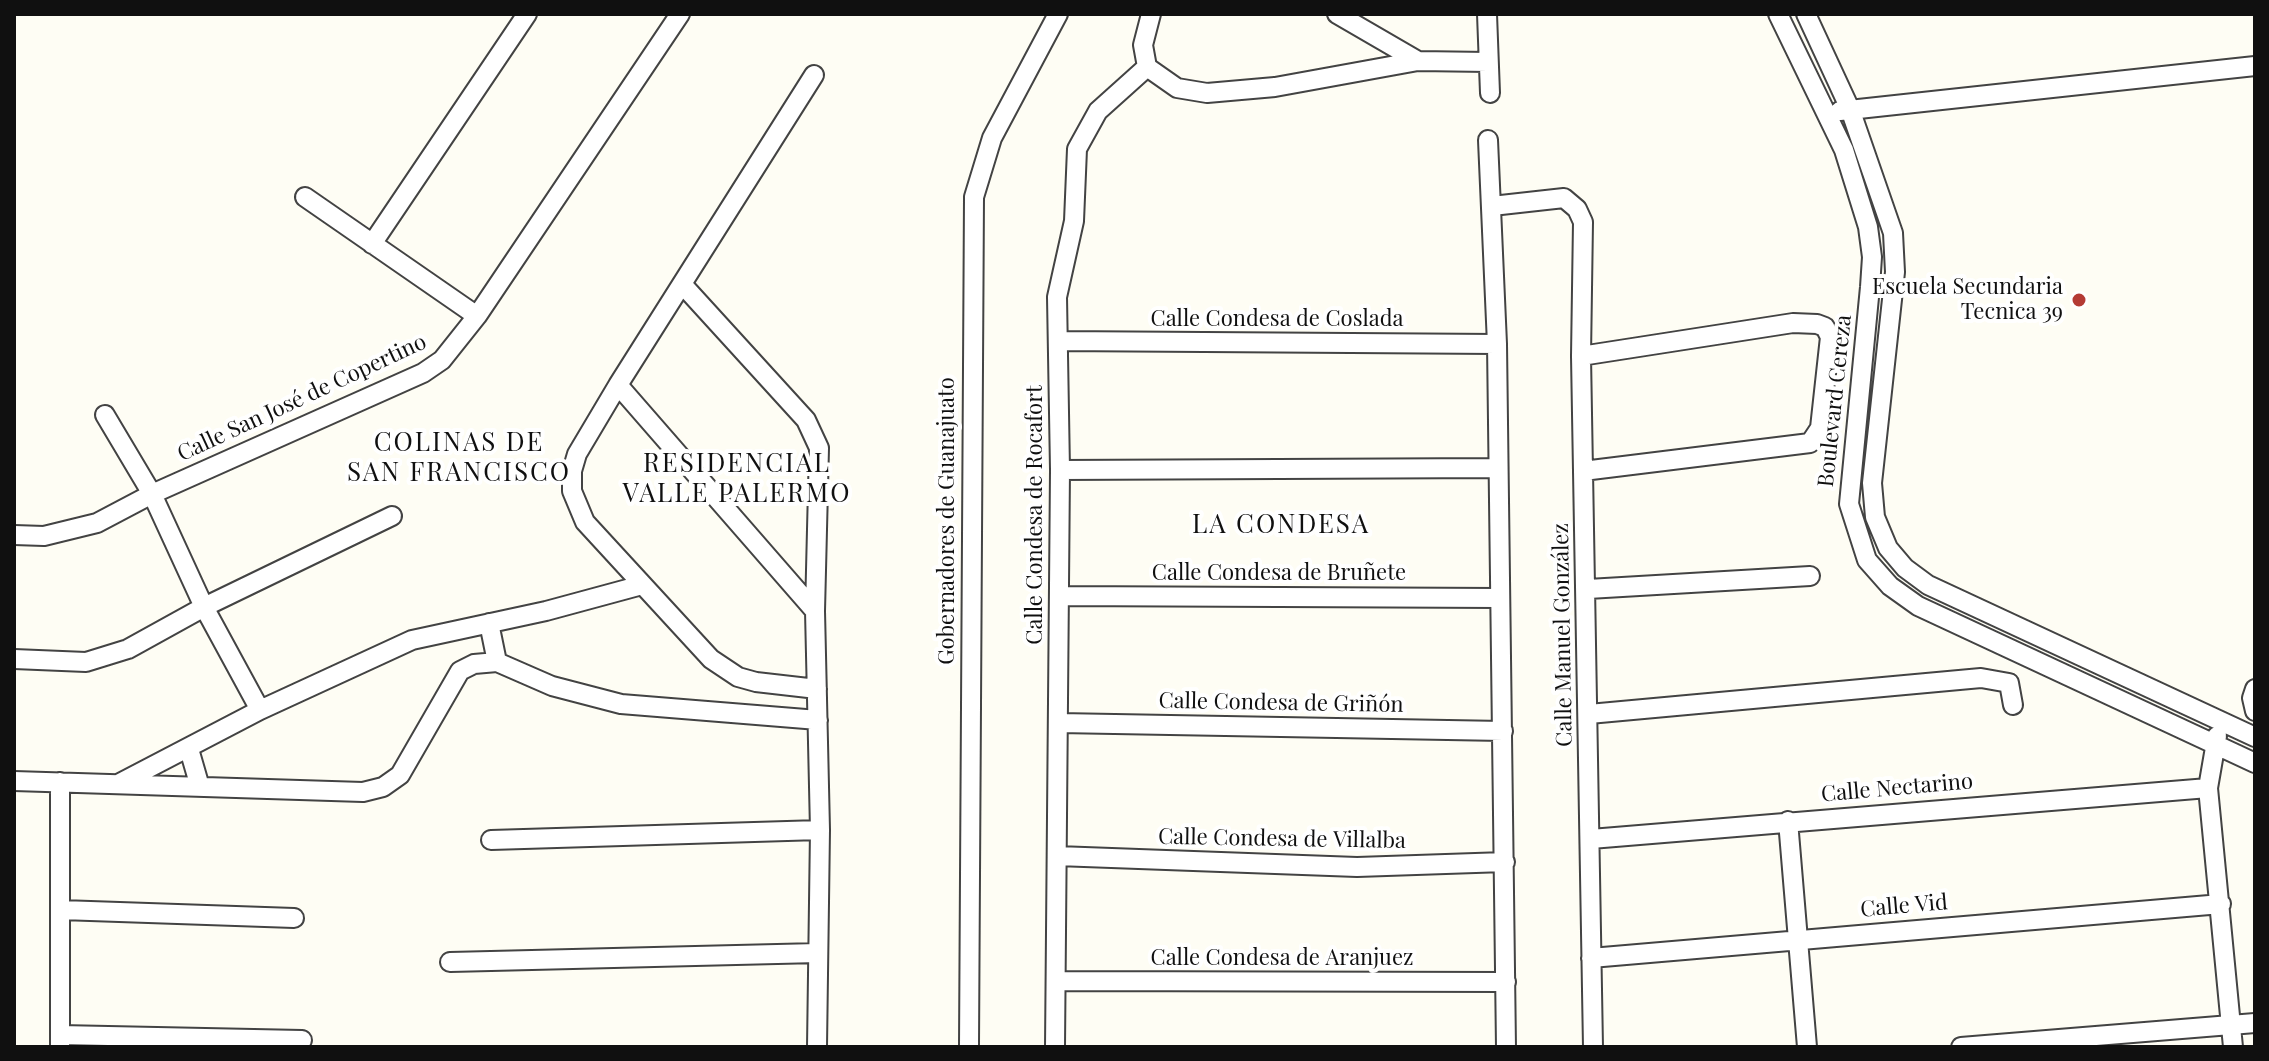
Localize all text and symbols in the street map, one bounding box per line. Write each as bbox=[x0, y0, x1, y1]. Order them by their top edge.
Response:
place label: Escuela Secundaria Tecnica 39 bbox=[1872, 274, 2063, 326]
marker: Escuela Secundaria Tecnica 39 bbox=[2070, 291, 2088, 309]
street label: Calle Condesa de Coslada bbox=[1151, 306, 1403, 332]
street label: Boulevard Cereza bbox=[1813, 314, 1857, 488]
street label: Calle San José de Copertino bbox=[173, 329, 431, 467]
street label: Gobernadores de Guanajuato bbox=[934, 377, 960, 665]
street label: Calle Condesa de Rocafort bbox=[1022, 385, 1048, 645]
district label: COLINAS DE SAN FRANCISCO bbox=[347, 427, 571, 488]
district label: RESIDENCIAL VALLE PALERMO bbox=[622, 448, 852, 510]
district label: LA CONDESA bbox=[1192, 509, 1370, 541]
street label: Calle Manuel González bbox=[1548, 523, 1578, 747]
street label: Calle Condesa de Bruñete bbox=[1152, 560, 1406, 586]
street label: Calle Condesa de Griñón bbox=[1158, 688, 1404, 718]
street label: Calle Nectarino bbox=[1820, 768, 1974, 808]
street label: Calle Condesa de Villalba bbox=[1158, 824, 1406, 854]
street label: Calle Vid bbox=[1859, 889, 1949, 923]
street label: Calle Condesa de Aranjuez bbox=[1151, 945, 1413, 971]

